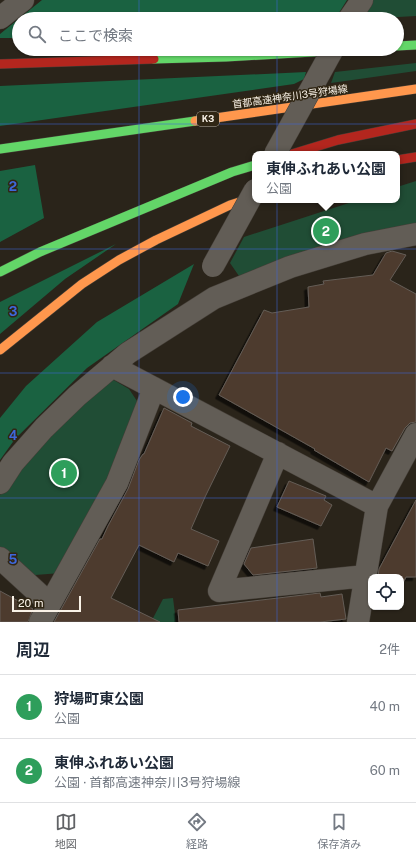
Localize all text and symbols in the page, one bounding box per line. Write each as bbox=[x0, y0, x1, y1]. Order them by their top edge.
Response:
search box bbox=[12, 12, 404, 56]
icon: search bbox=[26, 23, 48, 45]
text: ここで検索 bbox=[58, 27, 133, 44]
street label: 首都高速神奈川3号狩場線 bbox=[232, 82, 348, 110]
road number: K3 bbox=[197, 112, 219, 126]
popup bbox=[252, 151, 400, 203]
text: 東伸ふれあい公園 bbox=[266, 160, 386, 177]
text: 2 bbox=[9, 179, 17, 194]
text: 公園 bbox=[266, 181, 292, 196]
pin: 2 bbox=[313, 216, 339, 246]
text: 3 bbox=[9, 304, 18, 319]
your location bbox=[173, 387, 193, 407]
text: 4 bbox=[9, 428, 18, 443]
pin: 1 bbox=[51, 458, 77, 488]
text: 5 bbox=[9, 552, 18, 567]
map controls bbox=[368, 574, 404, 610]
button: locate bbox=[368, 574, 404, 610]
scale bar bbox=[12, 594, 81, 613]
text: 20 m bbox=[18, 597, 43, 609]
text: 周辺 bbox=[16, 640, 50, 660]
text: 2件 bbox=[379, 642, 400, 657]
text: 狩場町東公園 bbox=[54, 690, 144, 707]
text: 1 bbox=[26, 699, 32, 714]
text: 40 m bbox=[369, 699, 400, 714]
text: 公園 bbox=[54, 711, 80, 726]
text: 東伸ふれあい公園 bbox=[54, 754, 174, 771]
text: 2 bbox=[25, 763, 33, 778]
text: 60 m bbox=[370, 763, 400, 778]
text: 公園 · 首都高速神奈川3号狩場線 bbox=[54, 775, 240, 790]
tab: 地図 bbox=[55, 811, 77, 851]
tab: 経路 bbox=[186, 811, 208, 851]
tab: 保存済み bbox=[317, 811, 361, 851]

